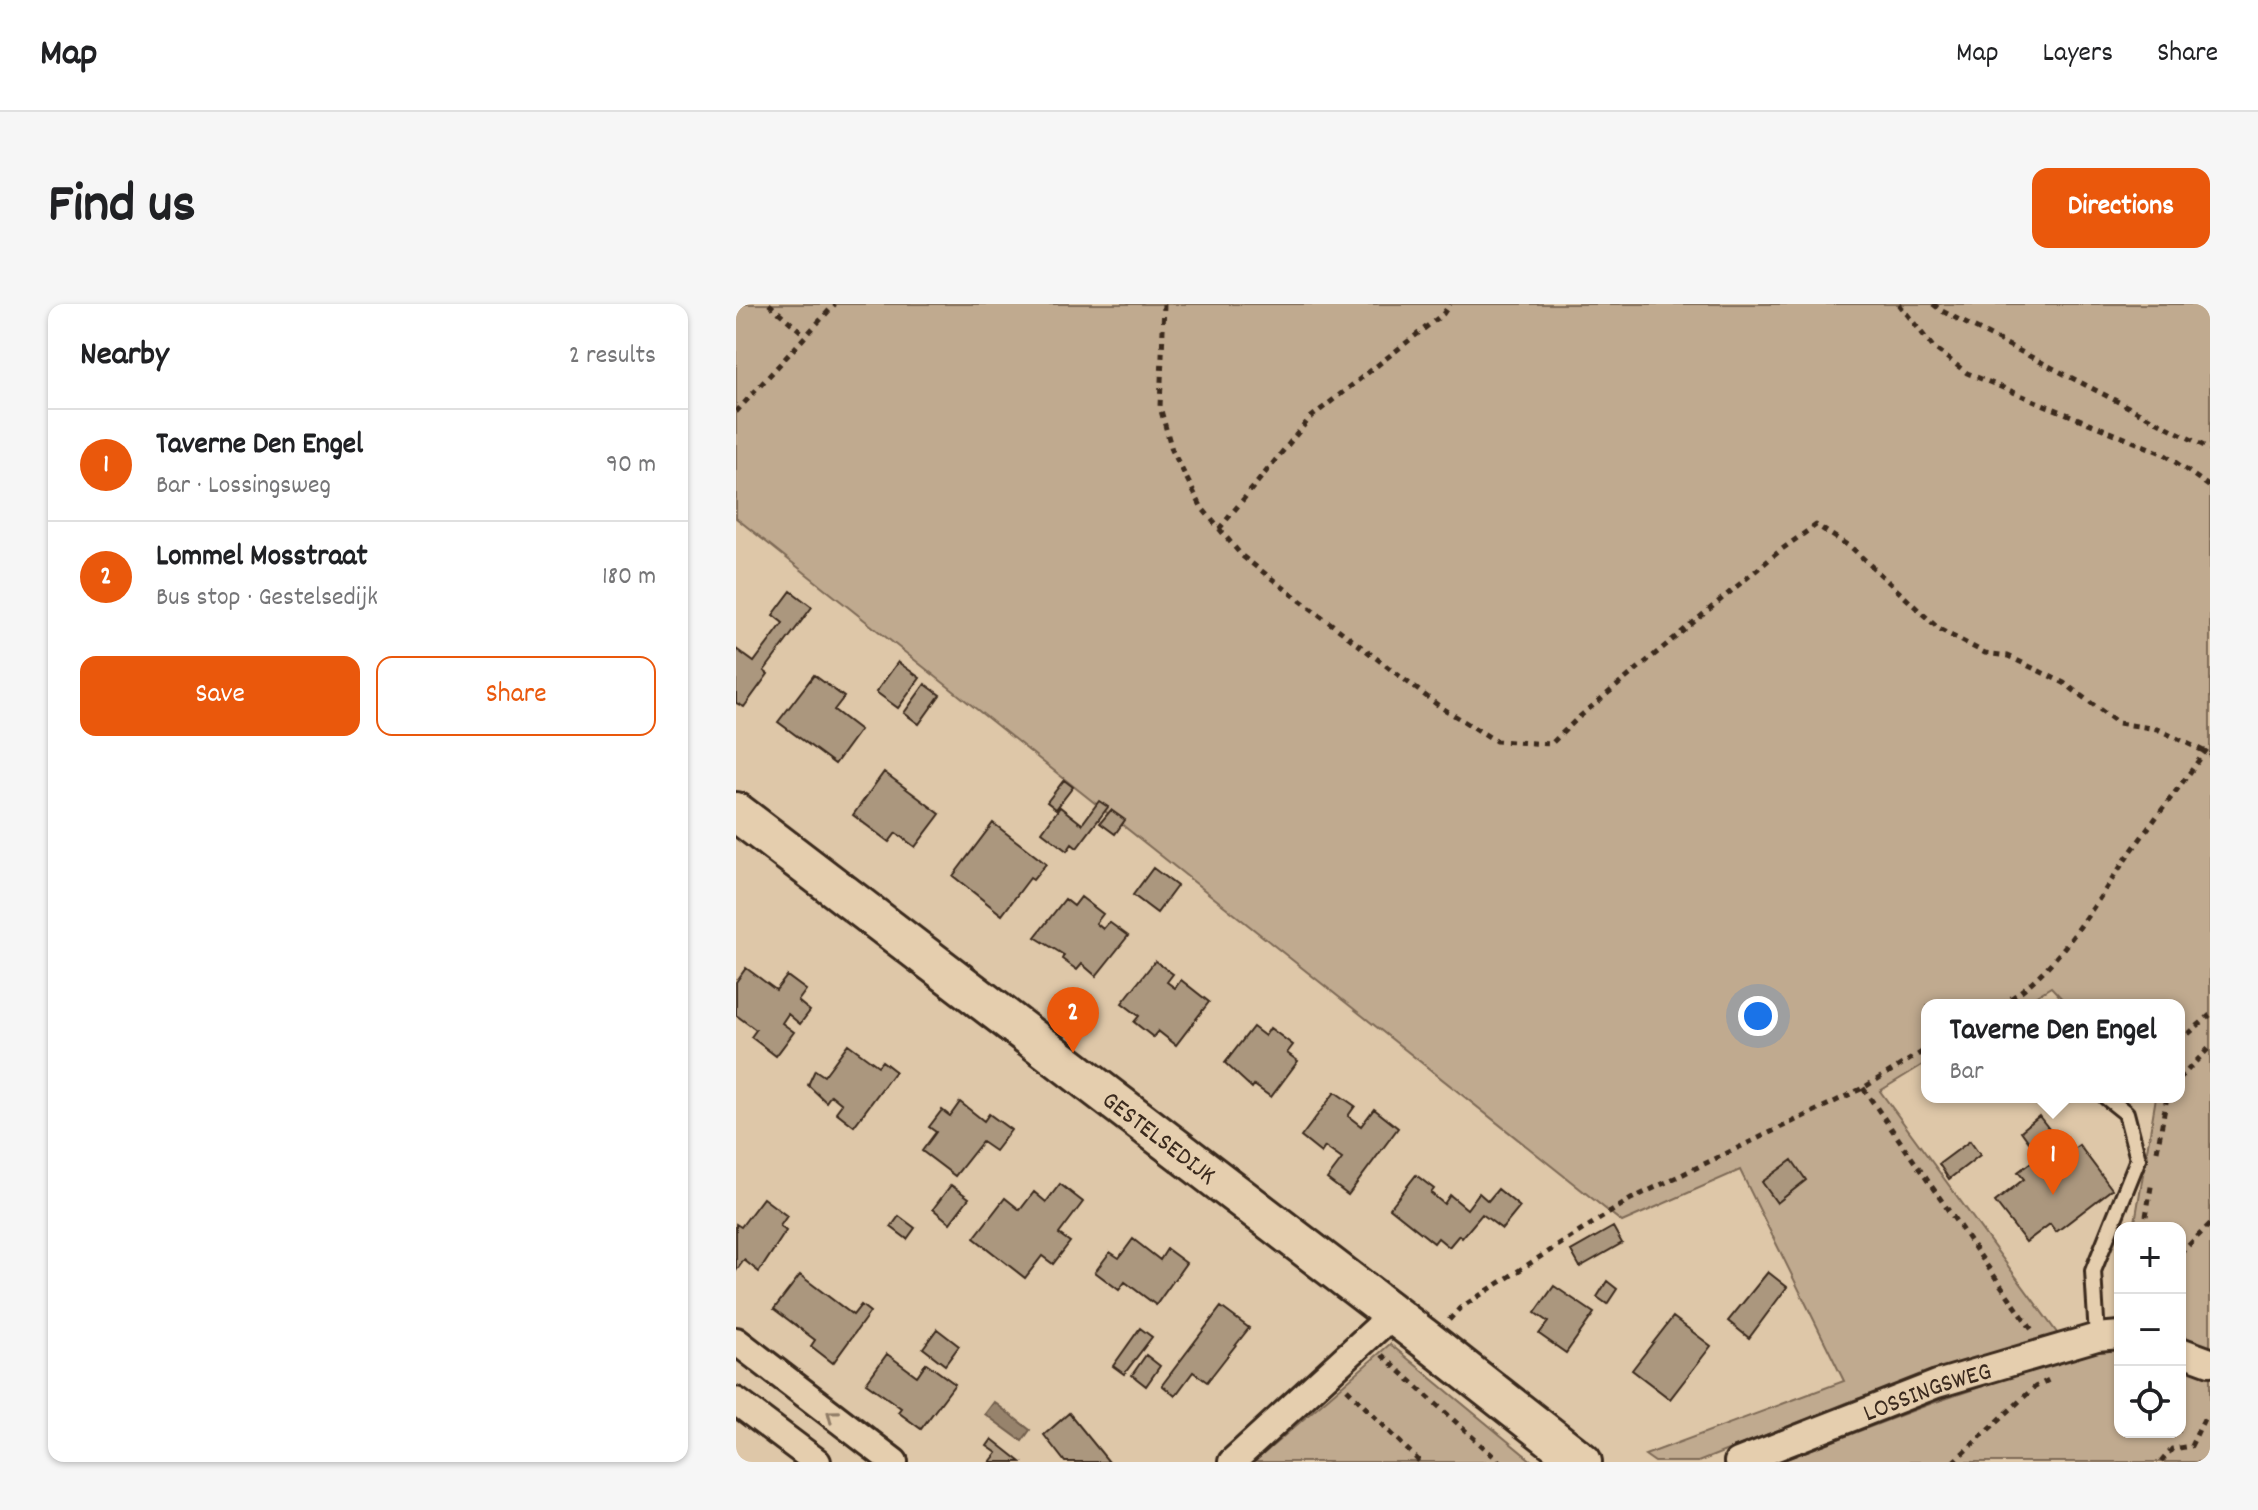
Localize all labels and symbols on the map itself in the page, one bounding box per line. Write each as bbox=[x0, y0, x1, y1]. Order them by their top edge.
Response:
pin: 2 bbox=[1047, 987, 1099, 1053]
your location bbox=[1738, 996, 1778, 1036]
street label: GESTELSEDIJK bbox=[1093, 1083, 1223, 1195]
pin: 1 bbox=[2027, 1129, 2079, 1195]
street label: LOSSINGSWEG bbox=[1858, 1354, 1996, 1433]
one-way arrow bbox=[827, 1410, 841, 1424]

